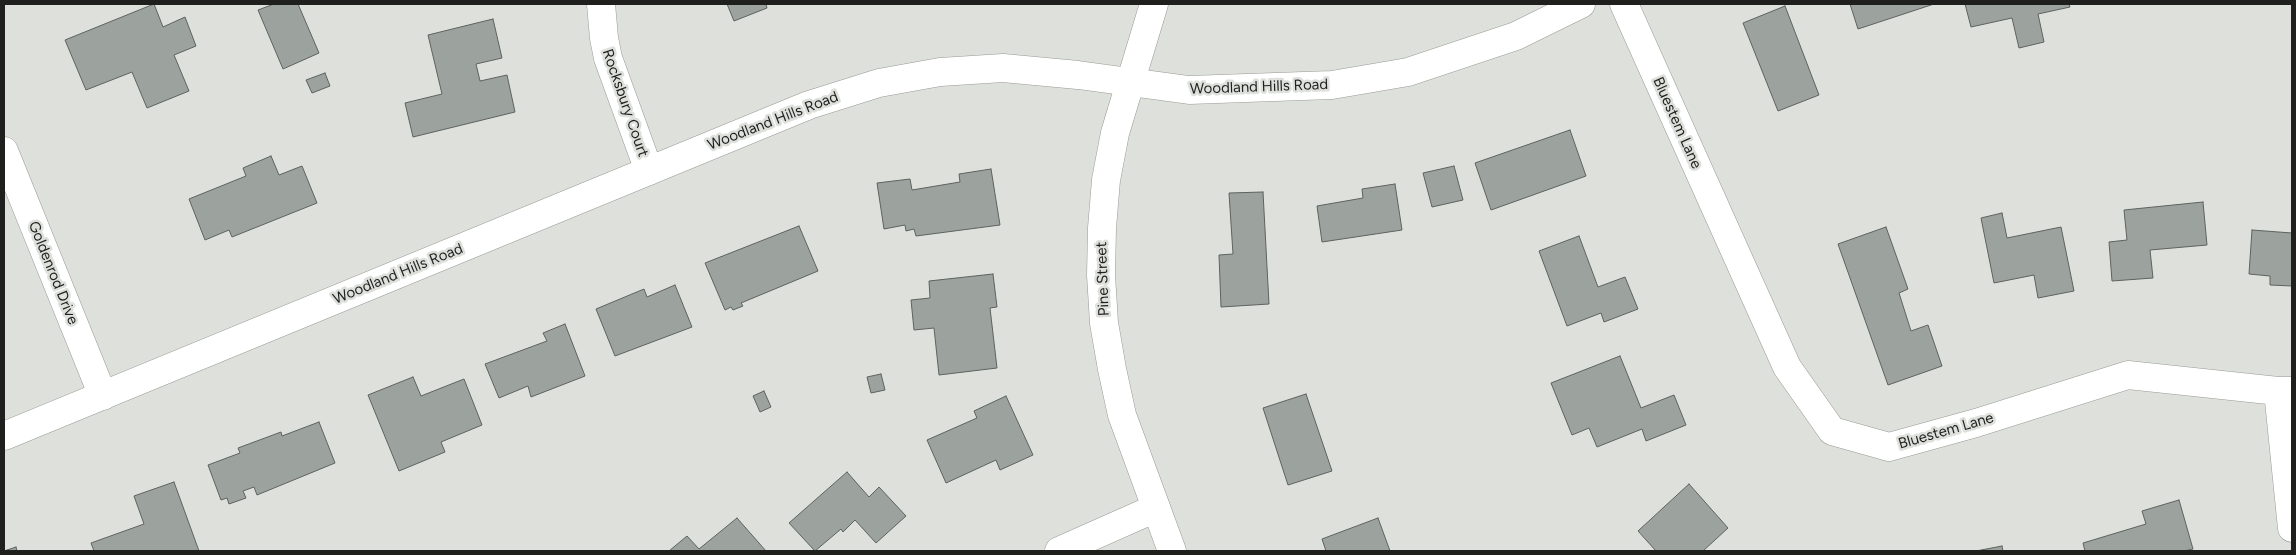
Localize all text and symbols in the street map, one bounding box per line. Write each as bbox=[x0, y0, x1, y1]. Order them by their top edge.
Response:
street label: Rocksbury Court bbox=[598, 47, 652, 159]
street label: Bluestem Lane bbox=[1649, 74, 1705, 172]
street label: Woodland Hills Road bbox=[1190, 76, 1328, 98]
street label: Woodland Hills Road bbox=[705, 88, 841, 154]
street label: Goldenrod Drive bbox=[24, 219, 82, 327]
street label: Woodland Hills Road bbox=[330, 240, 466, 308]
street label: Pine Street bbox=[1093, 241, 1113, 317]
street label: Bluestem Lane bbox=[1896, 409, 1996, 453]

